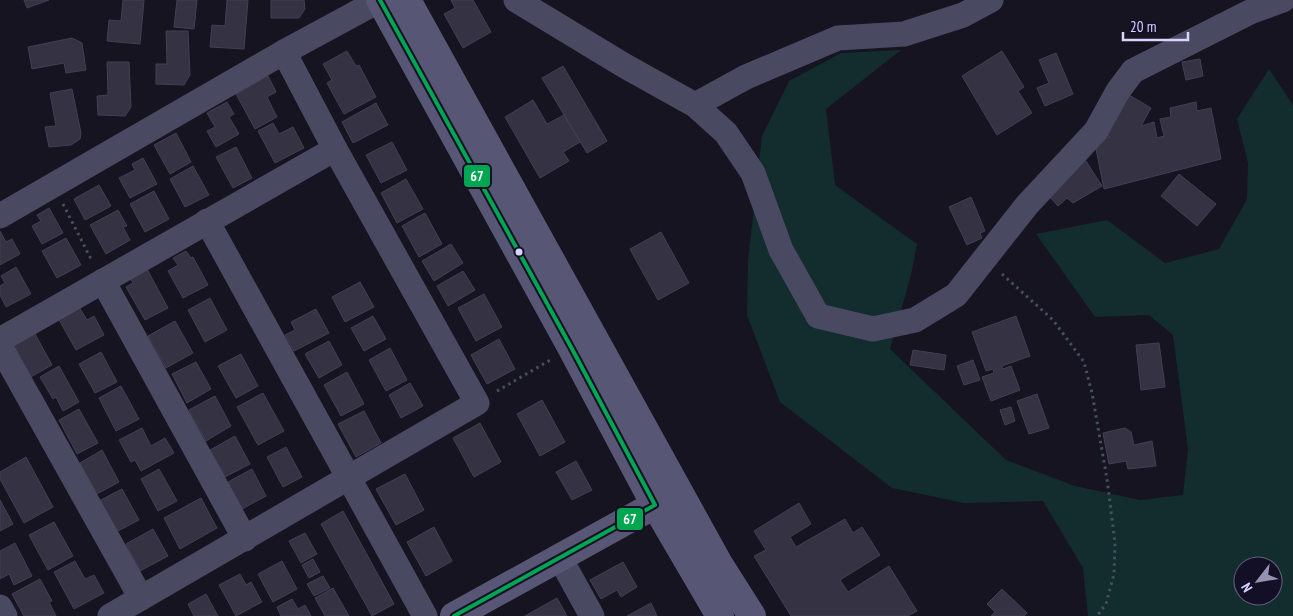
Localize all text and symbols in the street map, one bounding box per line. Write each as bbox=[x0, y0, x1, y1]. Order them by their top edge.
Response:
scale bar bbox=[1123, 10, 1188, 42]
text: 20 m bbox=[1130, 17, 1156, 36]
line badge: 67 bbox=[463, 164, 491, 188]
text: 67 bbox=[470, 167, 484, 185]
unlabelled marker bbox=[514, 247, 524, 257]
line badge: 67 bbox=[616, 507, 644, 531]
text: 67 bbox=[623, 510, 637, 528]
north arrow bbox=[1233, 556, 1283, 606]
text: N bbox=[1237, 580, 1257, 596]

